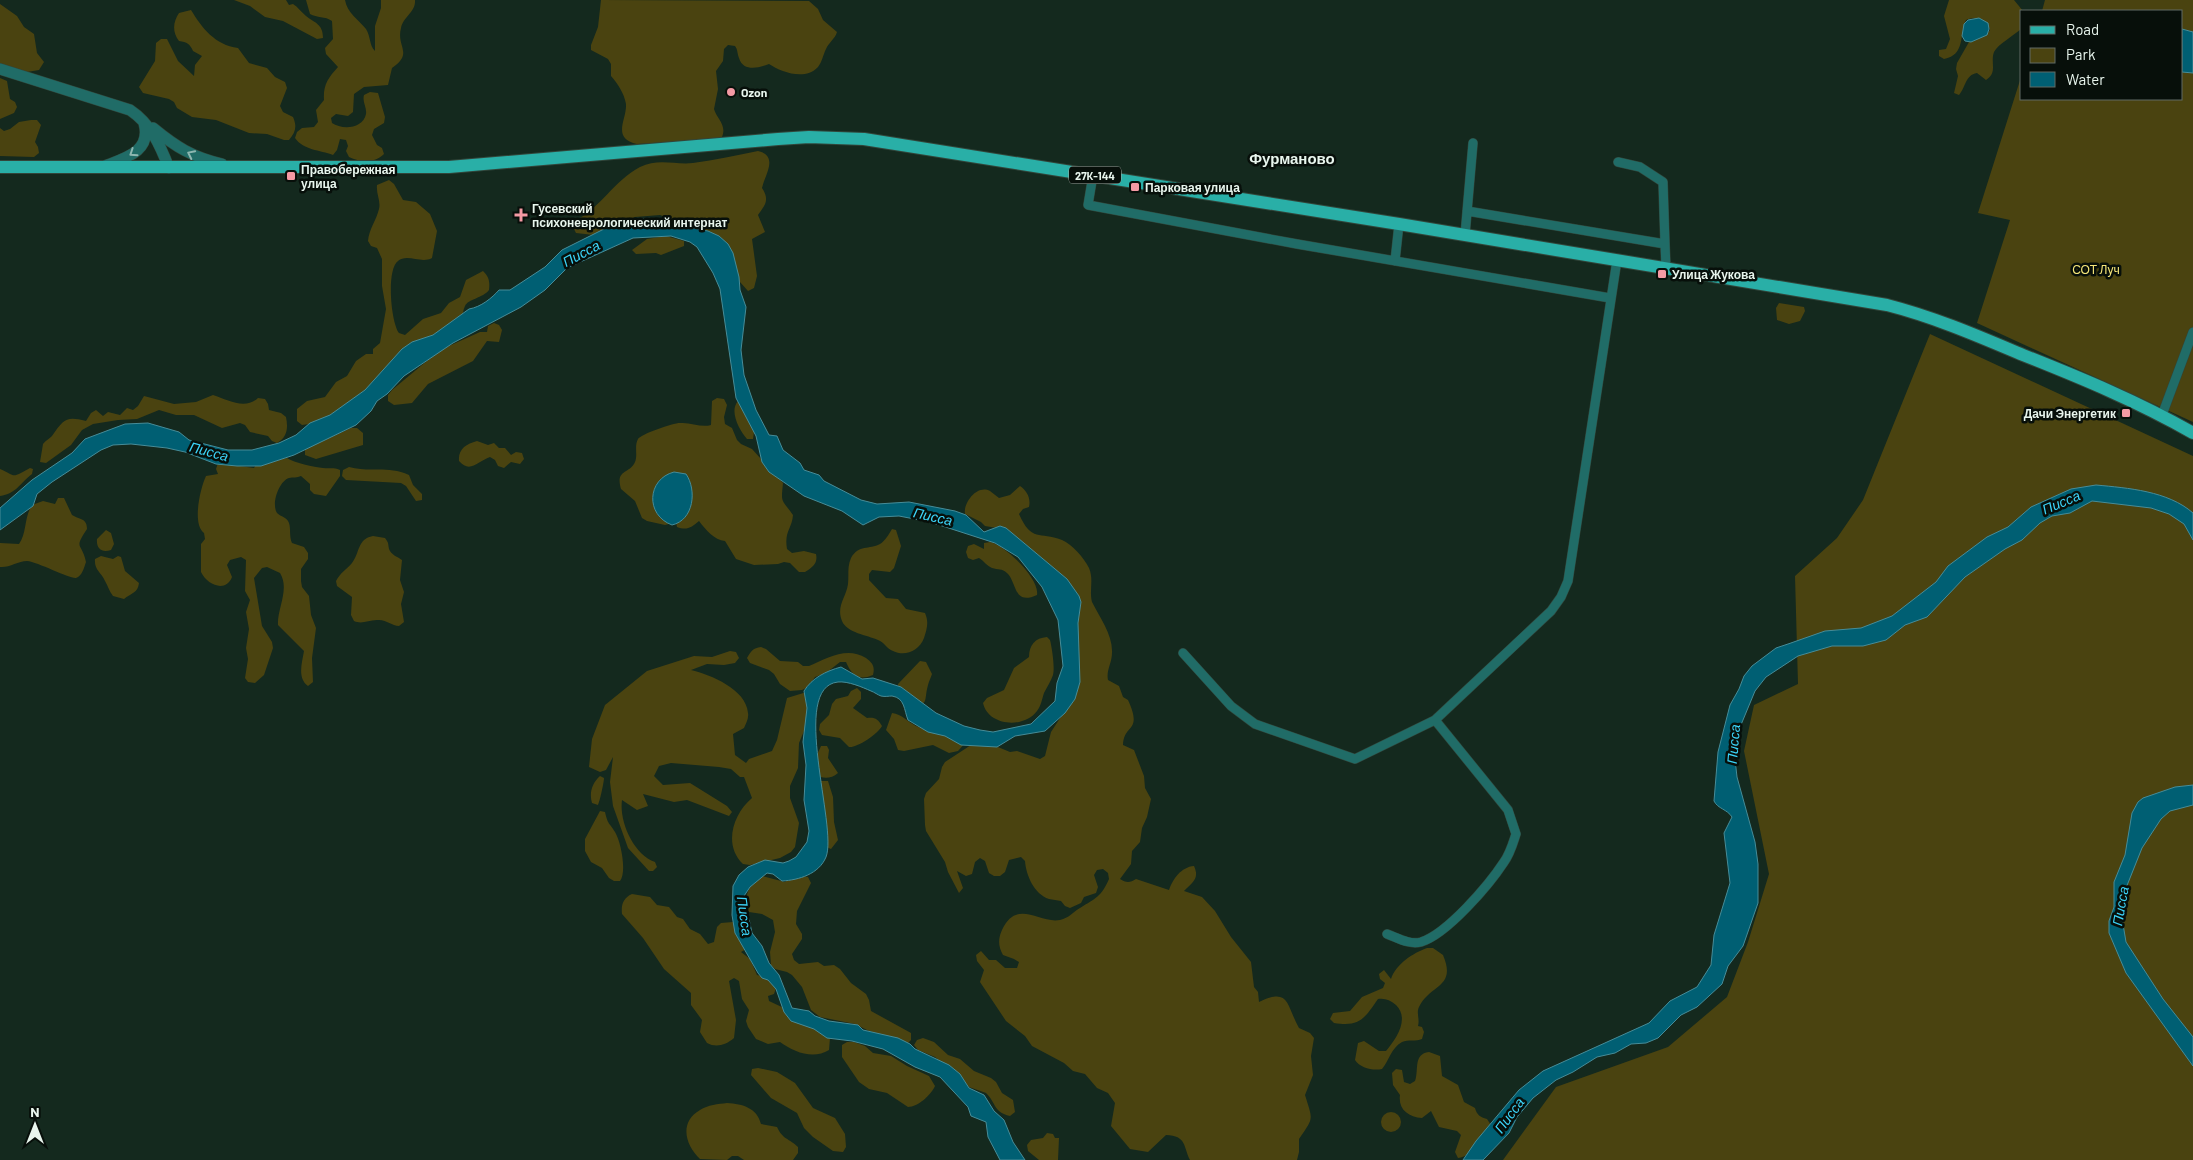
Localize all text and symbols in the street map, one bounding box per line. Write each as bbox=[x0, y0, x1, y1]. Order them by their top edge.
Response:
legend bbox=[2020, 10, 2183, 100]
text: Road bbox=[2066, 20, 2099, 38]
text: Park bbox=[2066, 45, 2096, 63]
text: Water bbox=[2066, 70, 2105, 88]
place label: Ozon bbox=[741, 85, 767, 99]
marker: Ozon bbox=[725, 86, 737, 98]
one-way arrow bbox=[129, 146, 138, 156]
district label: Фурманово bbox=[1249, 149, 1335, 167]
one-way arrow bbox=[188, 151, 197, 161]
place label: Правобережная улица bbox=[301, 162, 396, 191]
road number: 27К-144 bbox=[1069, 166, 1121, 184]
marker: Правобережная улица bbox=[285, 170, 297, 182]
place label: Парковая улица bbox=[1145, 180, 1240, 195]
marker: Парковая улица bbox=[1129, 181, 1141, 193]
place label: Гусевский психоневрологический интернат bbox=[532, 201, 728, 230]
marker: Гусевский психоневрологический интернат bbox=[514, 208, 528, 222]
water label: Писса bbox=[559, 236, 603, 270]
park label: СОТ Луч bbox=[2072, 262, 2120, 277]
place label: Улица Жукова bbox=[1672, 267, 1755, 282]
marker: Улица Жукова bbox=[1656, 268, 1668, 280]
place label: Дачи Энергетик bbox=[2024, 406, 2117, 421]
marker: Дачи Энергетик bbox=[2120, 407, 2132, 419]
water label: Писса bbox=[188, 438, 231, 464]
water label: Писса bbox=[2039, 486, 2083, 518]
water label: Писса bbox=[912, 503, 954, 529]
water label: Писса bbox=[1723, 723, 1743, 765]
water label: Писса bbox=[2108, 885, 2132, 927]
water label: Писса bbox=[734, 895, 756, 937]
water label: Писса bbox=[1490, 1094, 1528, 1136]
north arrow bbox=[10, 1100, 60, 1150]
text: N bbox=[30, 1103, 40, 1120]

